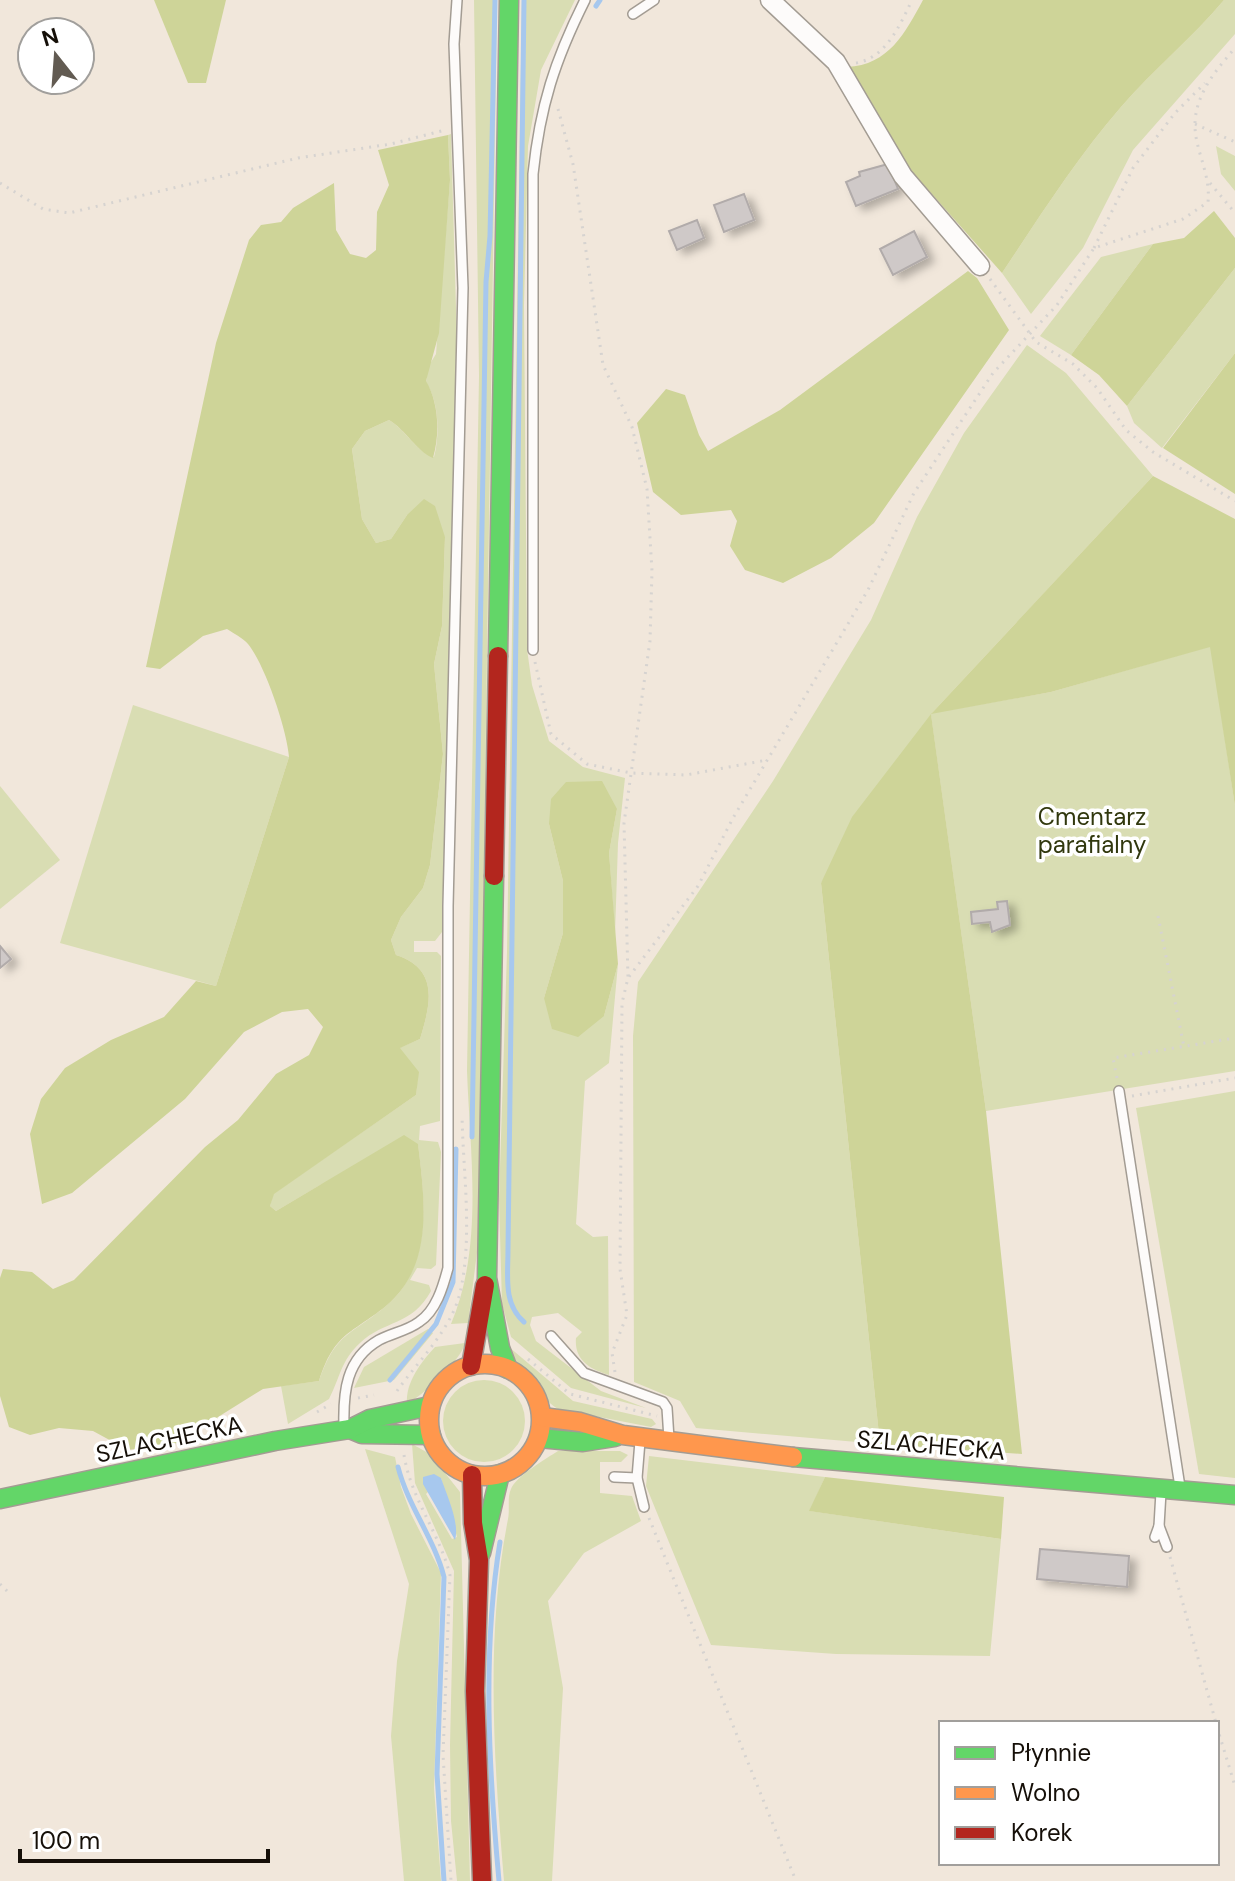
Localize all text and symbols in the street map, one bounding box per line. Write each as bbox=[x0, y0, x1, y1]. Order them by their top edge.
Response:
north arrow bbox=[16, 16, 96, 96]
text: N bbox=[38, 21, 62, 54]
park label: Cmentarz parafialny bbox=[1038, 801, 1146, 860]
street label: SZLACHECKA bbox=[93, 1408, 245, 1470]
street label: SZLACHECKA bbox=[856, 1423, 1007, 1467]
legend bbox=[939, 1721, 1219, 1865]
text: Płynnie bbox=[1011, 1737, 1091, 1768]
text: Wolno bbox=[1011, 1777, 1081, 1808]
scale bar bbox=[20, 1813, 268, 1863]
text: Korek bbox=[1011, 1817, 1073, 1848]
text: 100 m bbox=[32, 1825, 100, 1856]

